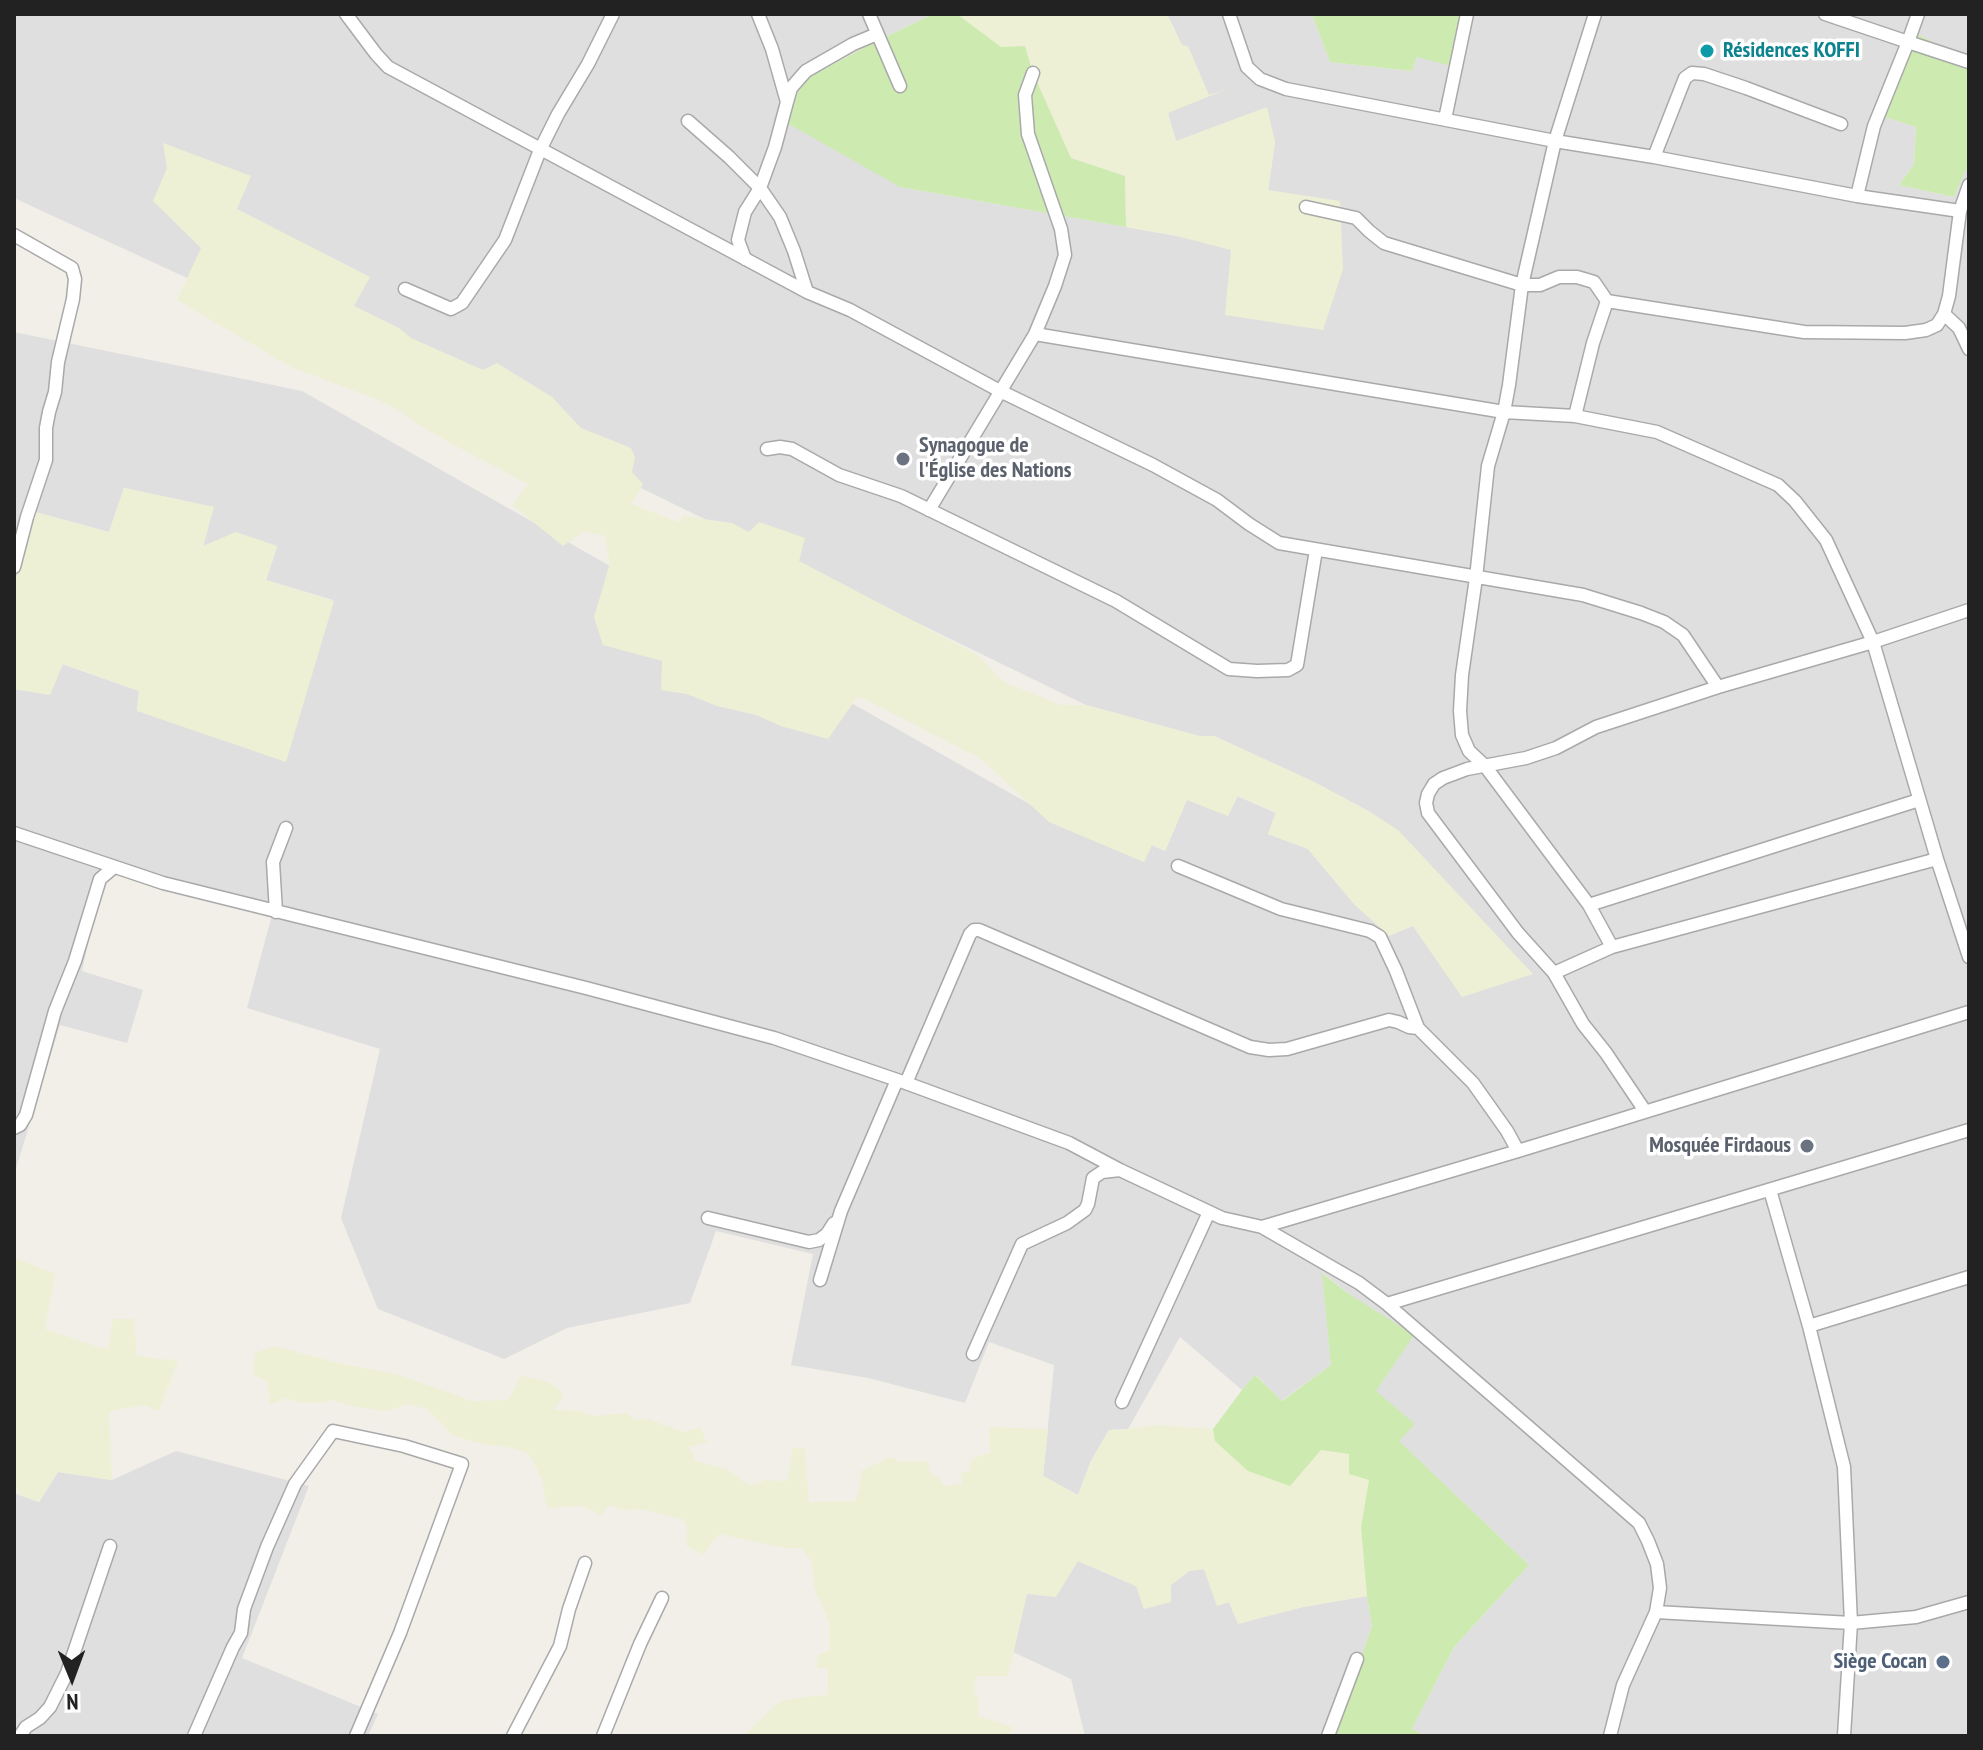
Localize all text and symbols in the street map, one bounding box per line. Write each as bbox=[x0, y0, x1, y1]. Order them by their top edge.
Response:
place label: Résidences KOFFI bbox=[1723, 38, 1860, 64]
marker: Résidences KOFFI bbox=[1698, 42, 1716, 60]
place label: Synagogue de l'Église des Nations bbox=[919, 433, 1071, 484]
marker: Synagogue de l'Église des Nations bbox=[894, 450, 912, 468]
place label: Mosquée Firdaous bbox=[1649, 1133, 1791, 1159]
marker: Mosquée Firdaous bbox=[1798, 1137, 1816, 1155]
north arrow bbox=[32, 1638, 112, 1718]
place label: Siège Cocan bbox=[1833, 1649, 1927, 1675]
marker: Siège Cocan bbox=[1934, 1653, 1952, 1671]
text: N bbox=[66, 1688, 79, 1716]

